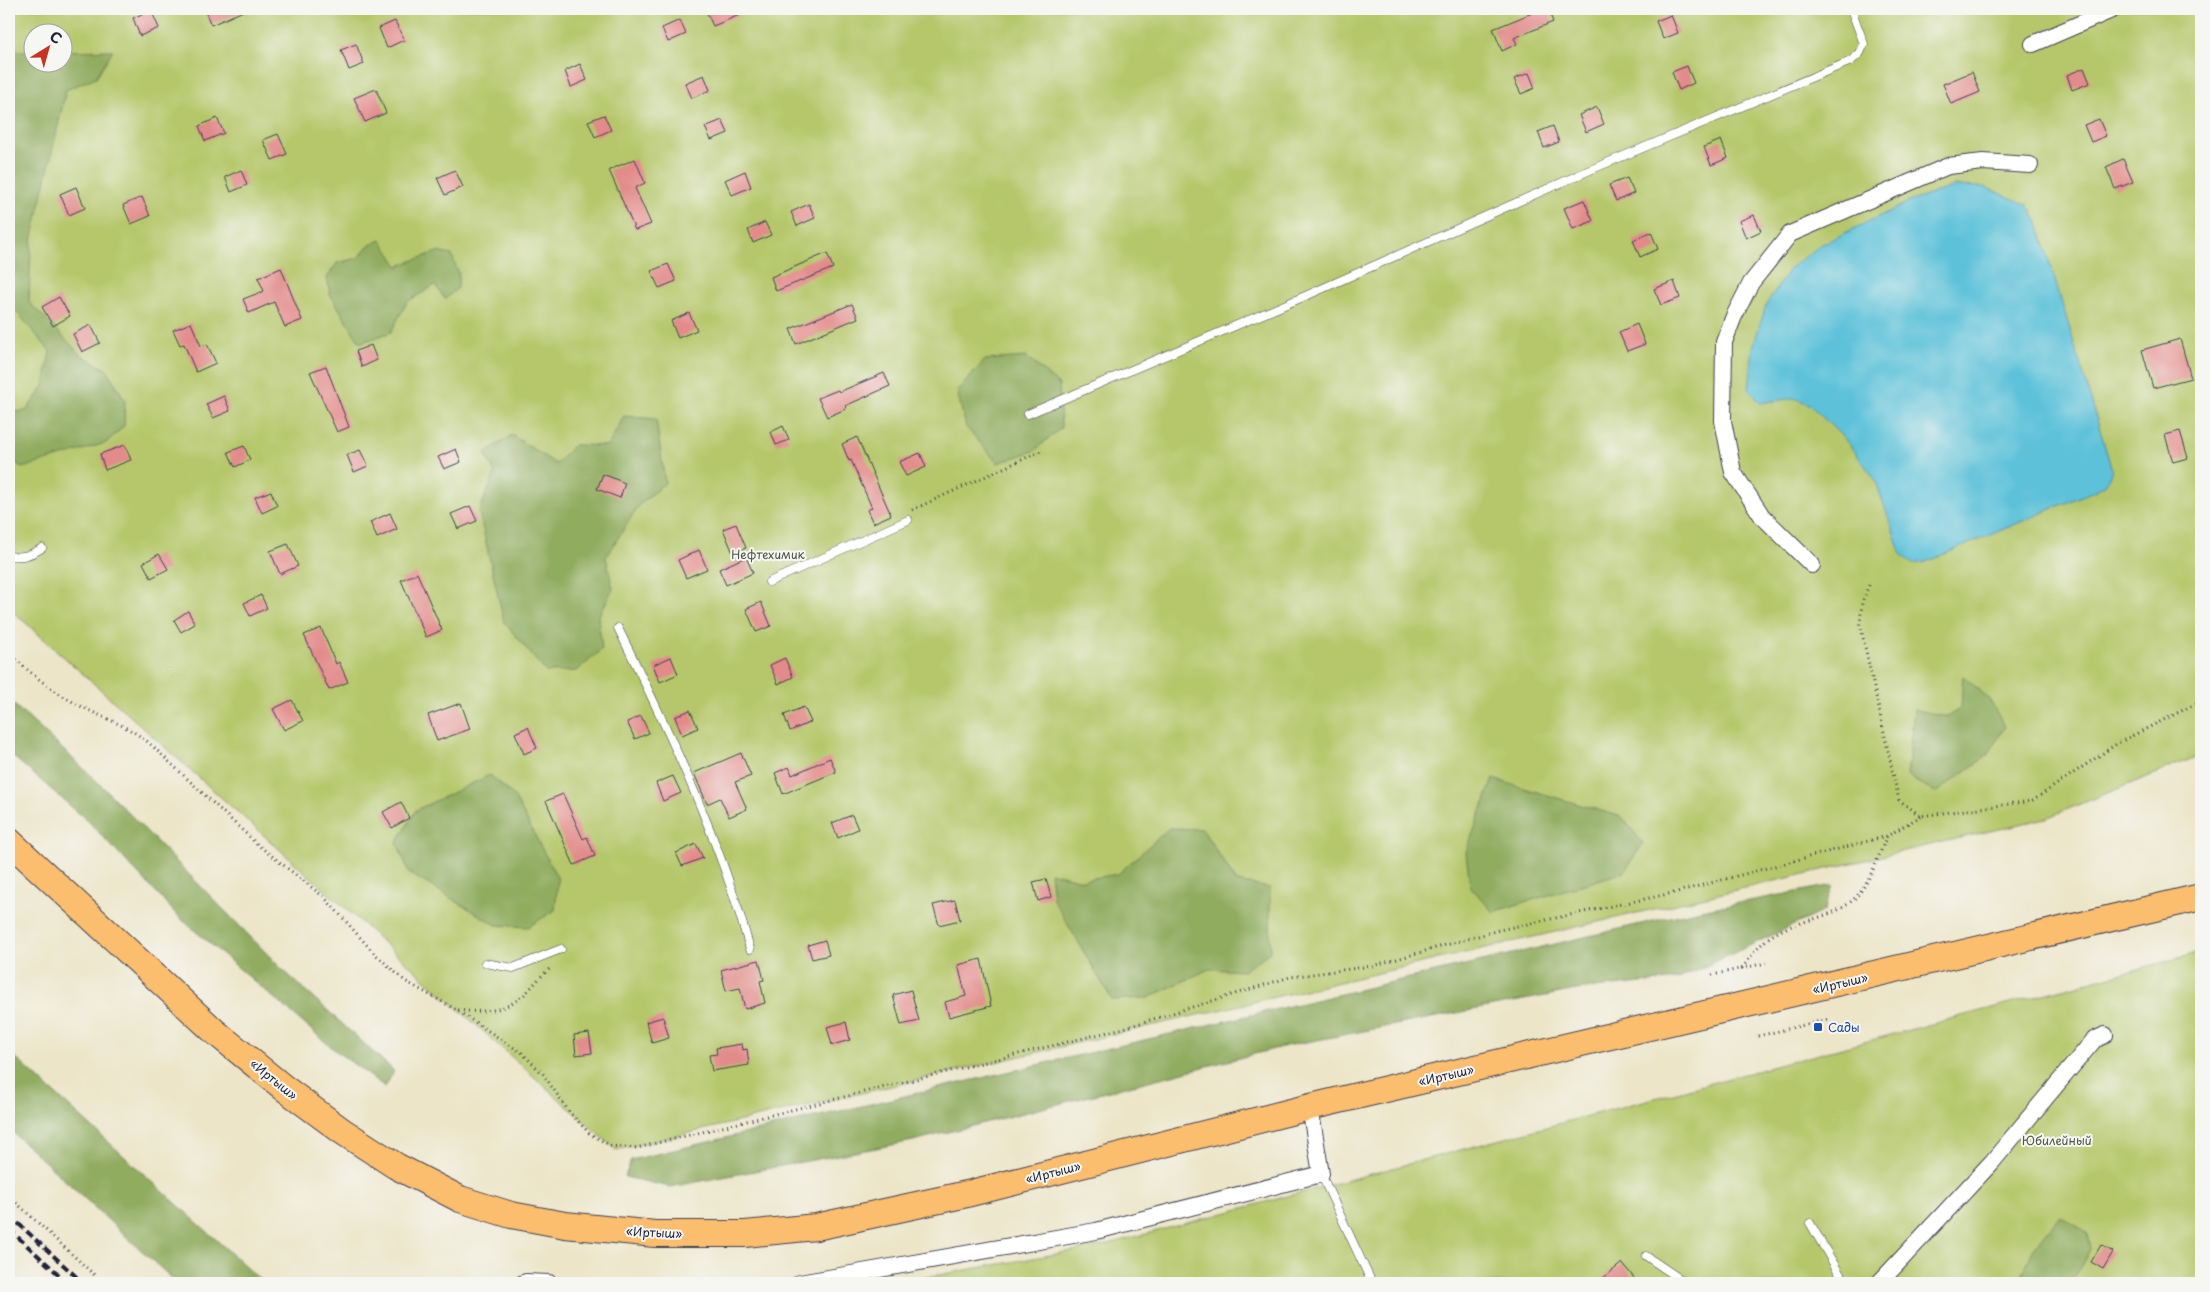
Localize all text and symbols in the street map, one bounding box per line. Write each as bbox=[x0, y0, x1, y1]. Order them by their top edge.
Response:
north arrow bbox=[22, 22, 72, 72]
text: С bbox=[46, 26, 67, 49]
park label: Нефтехимик bbox=[731, 545, 806, 563]
street label: «Иртыш» bbox=[1811, 968, 1870, 998]
place label: Сады bbox=[1828, 1018, 1860, 1036]
marker: Сады bbox=[1812, 1021, 1824, 1033]
street label: «Иртыш» bbox=[246, 1054, 302, 1104]
street label: «Иртыш» bbox=[1417, 1060, 1476, 1090]
park label: Юбилейный bbox=[2022, 1131, 2092, 1149]
street label: «Иртыш» bbox=[1024, 1156, 1083, 1188]
street label: «Иртыш» bbox=[625, 1222, 683, 1242]

